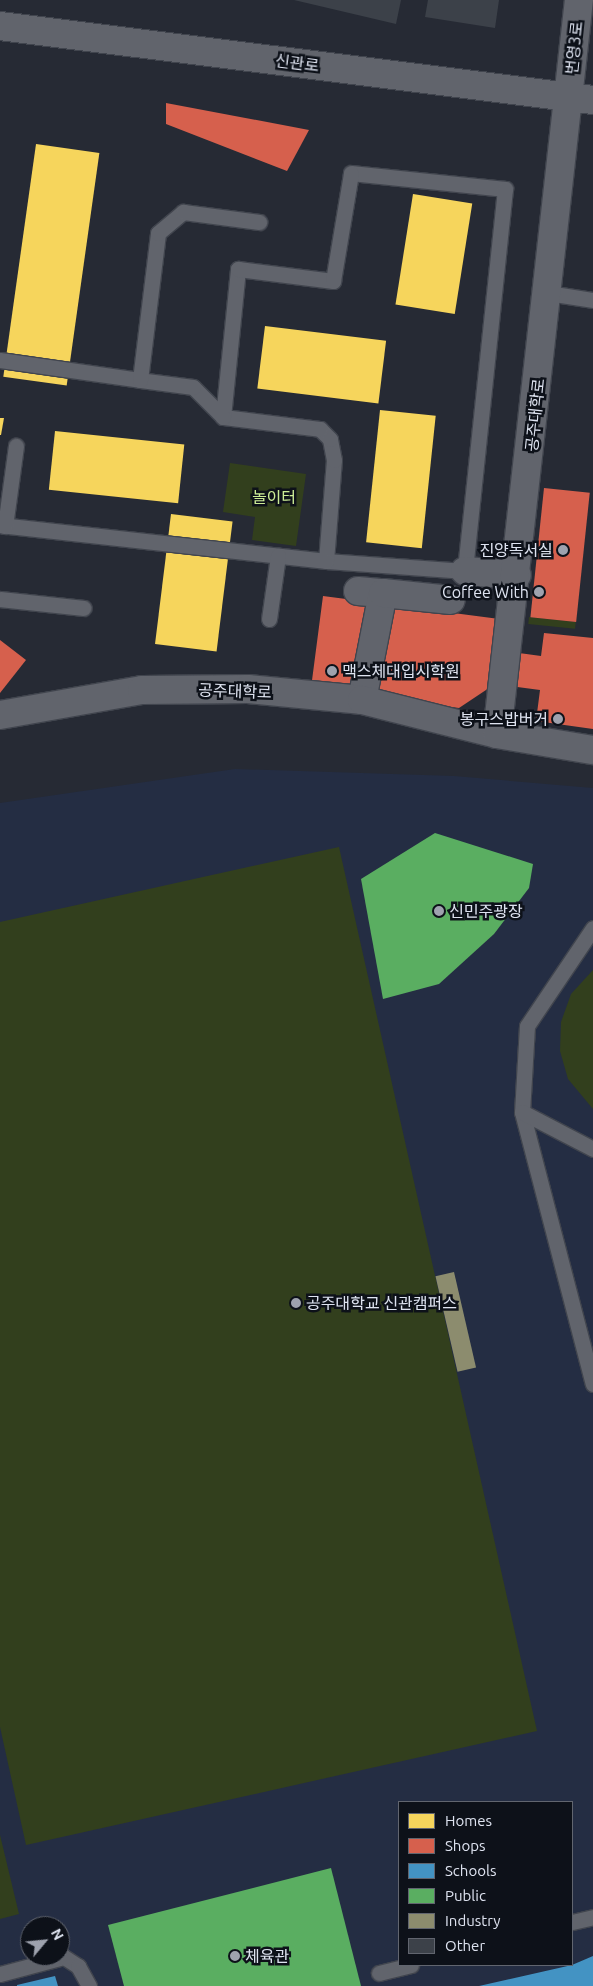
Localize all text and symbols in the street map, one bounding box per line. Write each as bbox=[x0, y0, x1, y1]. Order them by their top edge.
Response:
street label: 번영3로 bbox=[562, 21, 586, 75]
street label: 신관로 bbox=[274, 51, 320, 75]
street label: 공주대학로 bbox=[522, 377, 548, 453]
park label: 놀이터 bbox=[252, 487, 296, 507]
place label: 진양독서실 bbox=[479, 540, 553, 560]
marker: 진양독서실 bbox=[557, 544, 569, 556]
place label: Coffee With bbox=[442, 582, 529, 602]
marker: Coffee With bbox=[533, 586, 545, 598]
place label: 맥스체대입시학원 bbox=[342, 661, 460, 681]
marker: 맥스체대입시학원 bbox=[326, 665, 338, 677]
street label: 공주대학로 bbox=[198, 680, 272, 702]
place label: 봉구스밥버거 bbox=[460, 709, 548, 729]
marker: 봉구스밥버거 bbox=[552, 713, 564, 725]
place label: 신민주광장 bbox=[449, 901, 523, 921]
marker: 신민주광장 bbox=[433, 905, 445, 917]
place label: 공주대학교 신관캠퍼스 bbox=[306, 1293, 457, 1313]
marker: 공주대학교 신관캠퍼스 bbox=[290, 1297, 302, 1309]
legend bbox=[398, 1801, 573, 1966]
text: Homes bbox=[445, 1812, 492, 1829]
text: Shops bbox=[445, 1837, 486, 1854]
text: Schools bbox=[445, 1862, 496, 1879]
text: Public bbox=[445, 1887, 486, 1904]
text: Industry bbox=[445, 1912, 500, 1929]
north arrow bbox=[20, 1916, 70, 1966]
text: N bbox=[48, 1926, 67, 1943]
text: Other bbox=[445, 1937, 485, 1954]
place label: 체육관 bbox=[245, 1946, 289, 1966]
marker: 체육관 bbox=[229, 1950, 241, 1962]

